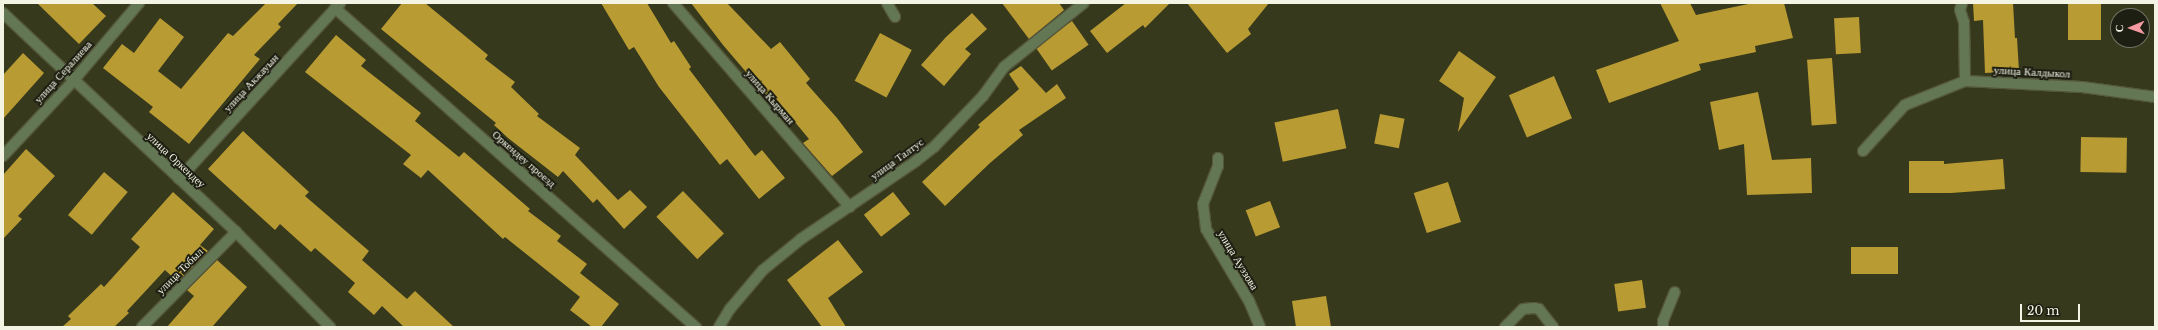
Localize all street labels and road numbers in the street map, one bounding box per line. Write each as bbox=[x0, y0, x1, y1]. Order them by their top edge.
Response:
street label: улица Сералиева bbox=[32, 38, 94, 106]
street label: улица Акжауын bbox=[221, 51, 281, 115]
street label: улица Калдыкол bbox=[1993, 63, 2071, 81]
street label: улица Кырман bbox=[743, 67, 797, 127]
street label: Оркендеу проезд bbox=[490, 128, 558, 190]
street label: улица Оркендеу bbox=[144, 129, 208, 191]
street label: улица Талтус bbox=[868, 135, 926, 183]
street label: улица Ауэзова bbox=[1215, 228, 1261, 292]
street label: улица Тобыл bbox=[154, 245, 206, 297]

